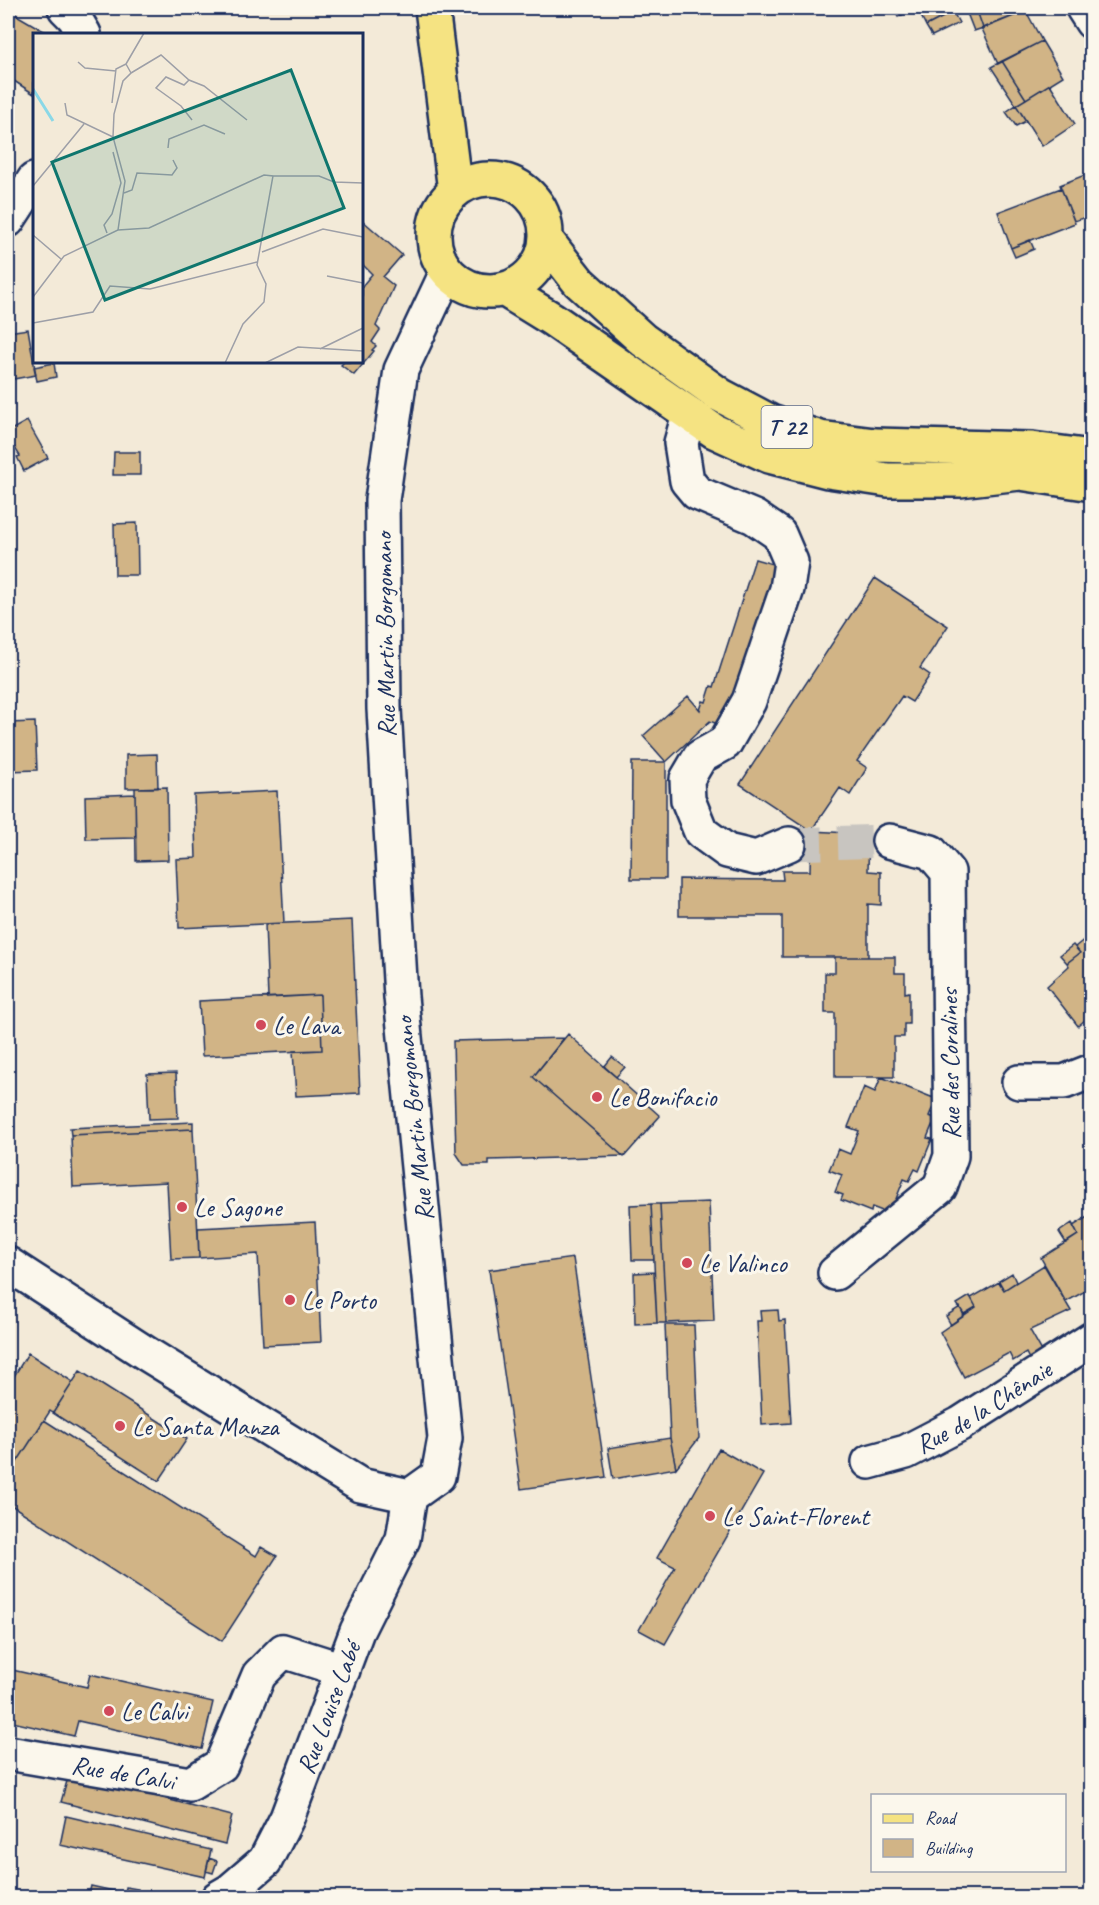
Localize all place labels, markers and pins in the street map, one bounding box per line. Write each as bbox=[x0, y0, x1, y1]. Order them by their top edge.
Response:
place label: Le Lava bbox=[273, 1009, 342, 1042]
marker: Le Lava bbox=[254, 1018, 268, 1032]
place label: Le Bonifacio bbox=[609, 1081, 718, 1114]
marker: Le Bonifacio bbox=[590, 1090, 604, 1104]
place label: Le Sagone bbox=[194, 1191, 284, 1224]
marker: Le Sagone bbox=[175, 1200, 189, 1214]
place label: Le Valinco bbox=[699, 1247, 789, 1280]
marker: Le Valinco bbox=[680, 1256, 694, 1270]
place label: Le Porto bbox=[302, 1284, 378, 1317]
marker: Le Porto bbox=[283, 1293, 297, 1307]
place label: Le Santa Manza bbox=[132, 1410, 280, 1443]
marker: Le Santa Manza bbox=[113, 1419, 127, 1433]
place label: Le Saint-Florent bbox=[722, 1500, 871, 1533]
marker: Le Saint-Florent bbox=[703, 1509, 717, 1523]
place label: Le Calvi bbox=[121, 1695, 191, 1728]
marker: Le Calvi bbox=[102, 1704, 116, 1718]

